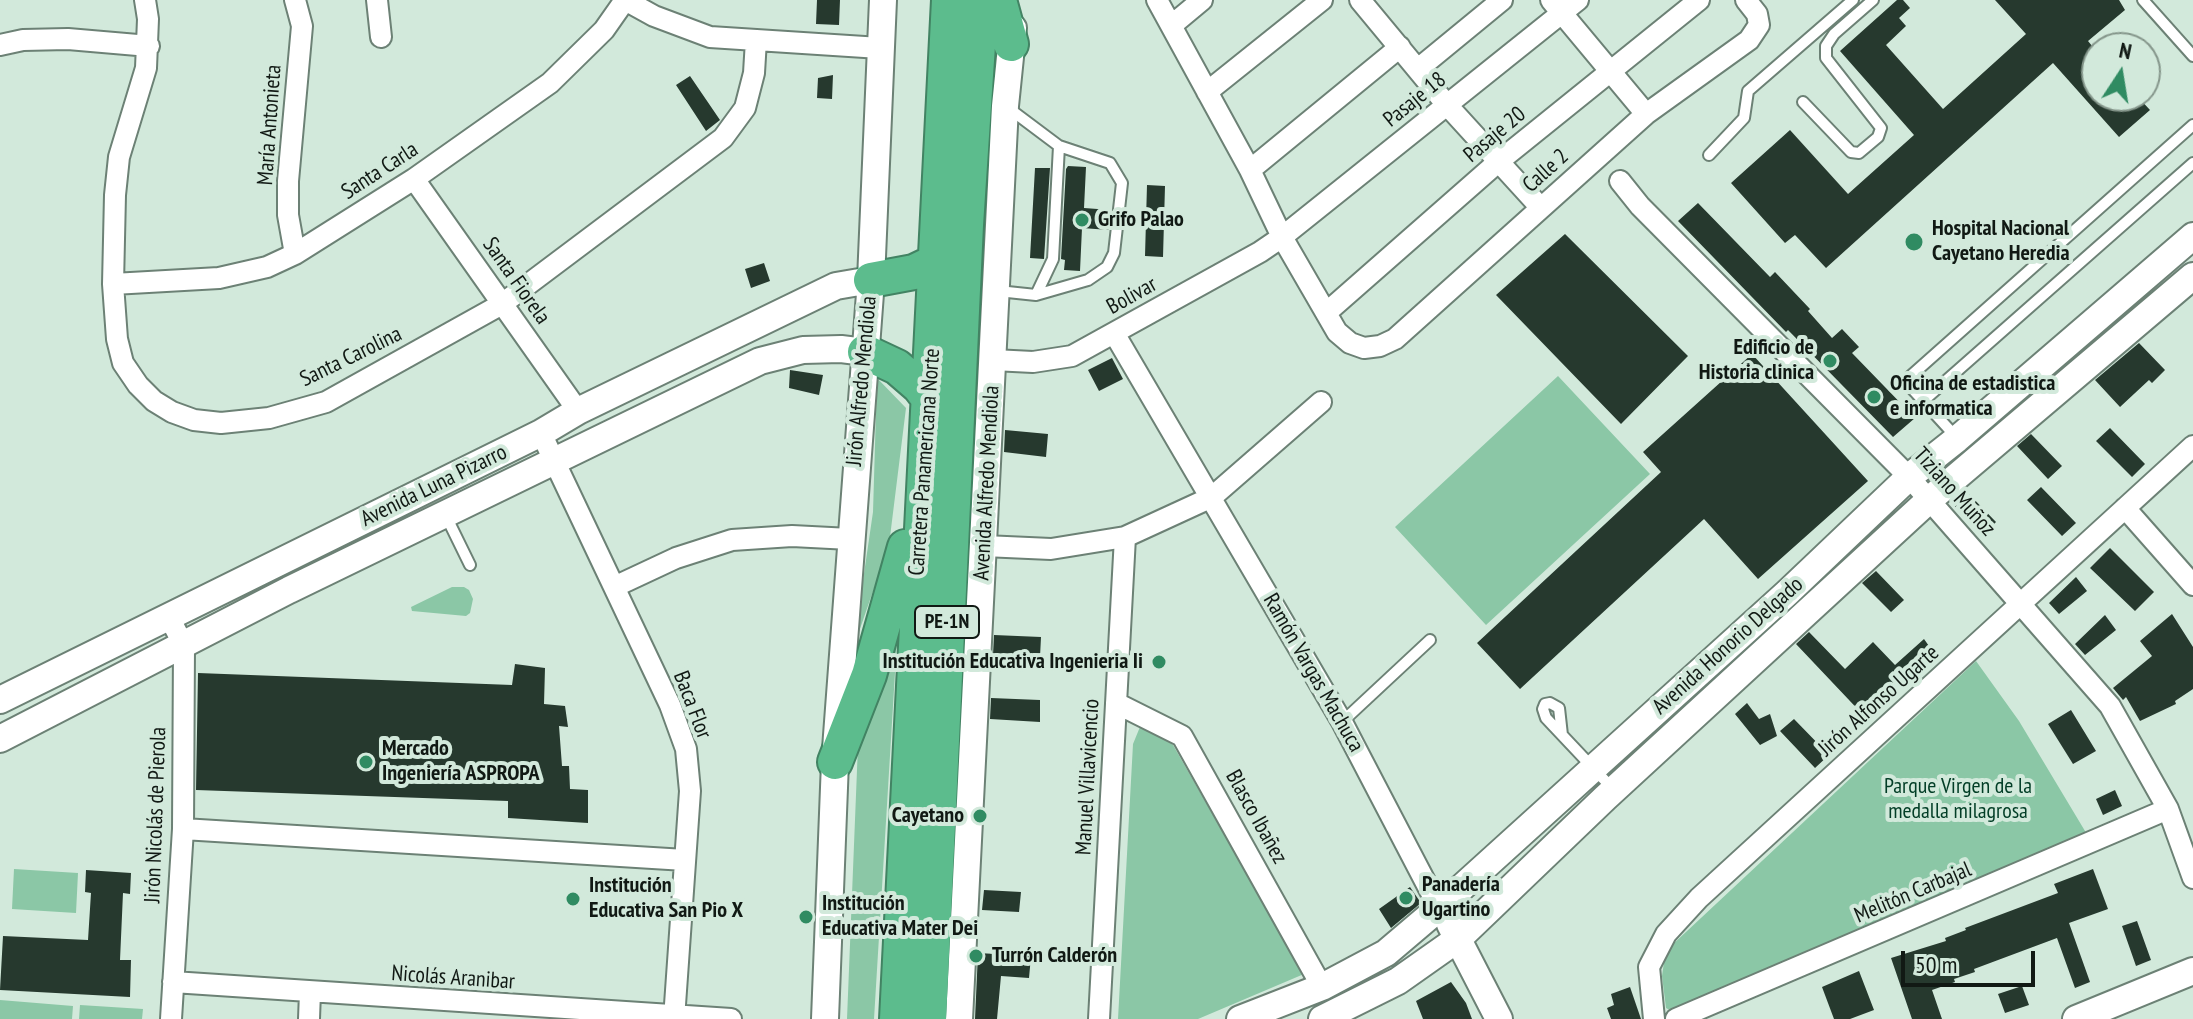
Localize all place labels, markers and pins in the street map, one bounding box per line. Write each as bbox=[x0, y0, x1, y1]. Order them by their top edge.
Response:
place label: Grifo Palao bbox=[1098, 207, 1184, 233]
marker: Grifo Palao bbox=[1073, 211, 1091, 229]
place label: Hospital Nacional Cayetano Heredia bbox=[1932, 216, 2070, 268]
marker: Hospital Nacional Cayetano Heredia bbox=[1903, 231, 1925, 253]
place label: Edificio de Historia clinica bbox=[1699, 335, 1814, 386]
marker: Edificio de Historia clinica bbox=[1821, 352, 1839, 370]
place label: Oficina de estadistica e informatica bbox=[1890, 371, 2055, 422]
marker: Oficina de estadistica e informatica bbox=[1865, 388, 1883, 406]
place label: Institución Educativa Ingenieria Ii bbox=[883, 649, 1143, 675]
marker: Institución Educativa Ingenieria Ii bbox=[1150, 653, 1168, 671]
place label: Mercado Ingeniería ASPROPA bbox=[382, 736, 539, 788]
marker: Mercado Ingeniería ASPROPA bbox=[357, 753, 375, 771]
place label: Cayetano bbox=[892, 803, 964, 829]
marker: Cayetano bbox=[971, 807, 989, 825]
place label: Panadería Ugartino bbox=[1422, 872, 1500, 924]
place label: Institución Educativa San Pio X bbox=[589, 873, 743, 924]
marker: Panadería Ugartino bbox=[1397, 889, 1415, 907]
marker: Institución Educativa San Pio X bbox=[564, 890, 582, 908]
place label: Institución Educativa Mater Dei bbox=[822, 891, 978, 942]
marker: Institución Educativa Mater Dei bbox=[797, 908, 815, 926]
place label: Turrón Calderón bbox=[992, 943, 1117, 969]
marker: Turrón Calderón bbox=[967, 947, 985, 965]

